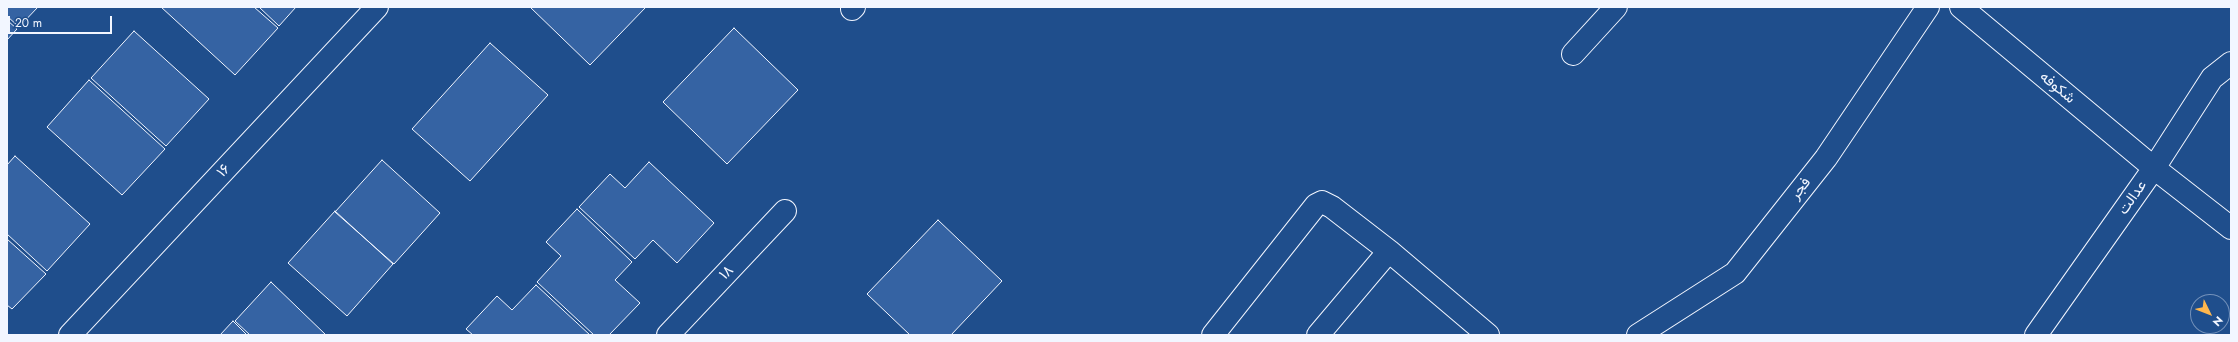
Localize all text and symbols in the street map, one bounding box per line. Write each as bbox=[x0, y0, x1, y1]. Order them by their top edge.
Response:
scale bar bbox=[10, 8, 114, 34]
text: 20 m bbox=[15, 14, 42, 32]
street label: شکوفه bbox=[2036, 68, 2078, 108]
street label: ۱۶ bbox=[213, 161, 235, 181]
street label: فجر bbox=[1787, 174, 1815, 204]
street label: عدالت bbox=[2115, 177, 2151, 219]
street label: ۱۸ bbox=[716, 262, 738, 284]
north arrow bbox=[2190, 294, 2230, 334]
text: N bbox=[2209, 313, 2227, 330]

